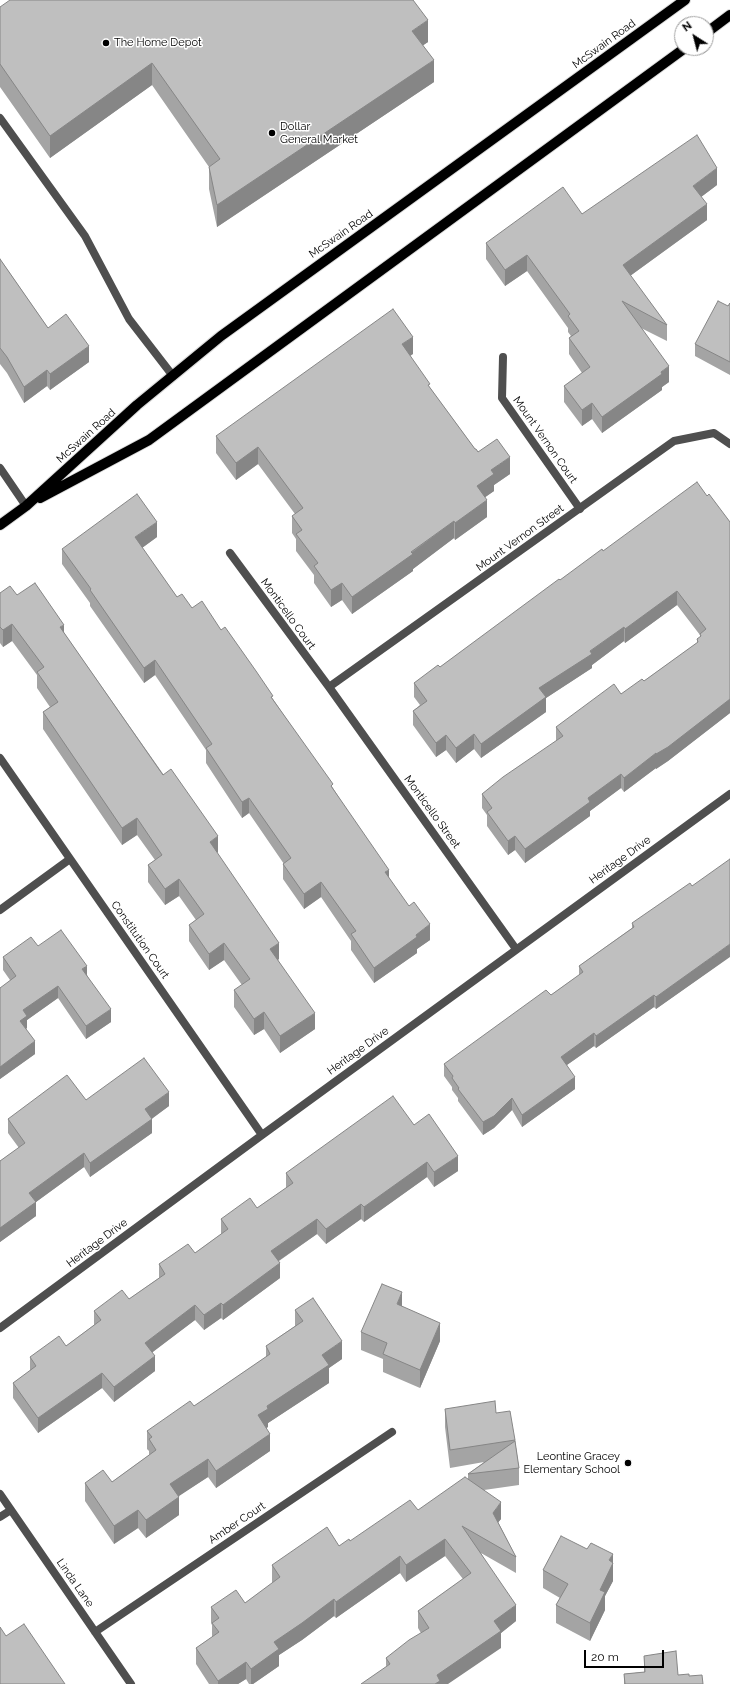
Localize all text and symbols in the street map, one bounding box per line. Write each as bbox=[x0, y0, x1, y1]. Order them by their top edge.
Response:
north arrow bbox=[674, 16, 714, 56]
street label: McSwain Road bbox=[570, 17, 638, 71]
text: N bbox=[680, 19, 694, 34]
place label: The Home Depot bbox=[114, 36, 202, 50]
marker: The Home Depot bbox=[101, 38, 111, 48]
place label: Dollar General Market bbox=[280, 120, 358, 146]
marker: Dollar General Market bbox=[267, 128, 277, 138]
street label: McSwain Road bbox=[307, 207, 375, 261]
street label: Mount Vernon Court bbox=[510, 394, 580, 486]
street label: McSwain Road bbox=[54, 406, 118, 466]
street label: Mount Vernon Street bbox=[474, 502, 566, 574]
street label: Monticello Court bbox=[258, 576, 318, 652]
street label: Monticello Street bbox=[401, 773, 463, 851]
street label: Heritage Drive bbox=[587, 833, 653, 887]
street label: Constitution Court bbox=[108, 898, 172, 982]
street label: Heritage Drive bbox=[325, 1024, 391, 1078]
street label: Heritage Drive bbox=[64, 1216, 130, 1270]
place label: Leontine Gracey Elementary School bbox=[523, 1450, 620, 1476]
marker: Leontine Gracey Elementary School bbox=[623, 1458, 633, 1468]
street label: Amber Court bbox=[206, 1499, 268, 1547]
street label: Linda Lane bbox=[53, 1556, 97, 1610]
scale bar bbox=[586, 1642, 666, 1668]
text: 20 m bbox=[591, 1650, 619, 1664]

